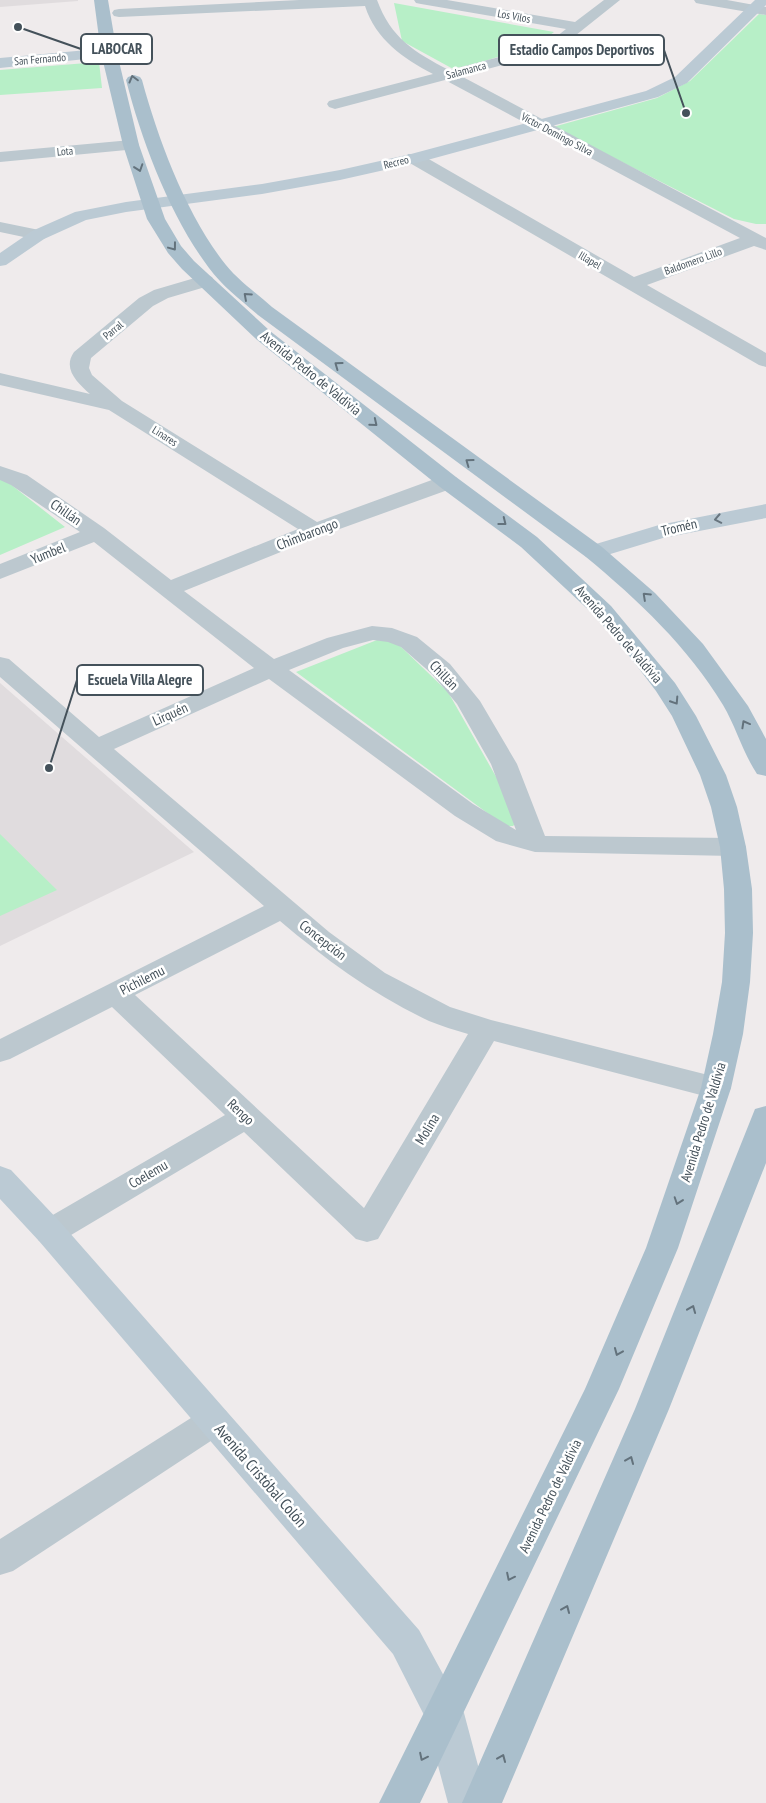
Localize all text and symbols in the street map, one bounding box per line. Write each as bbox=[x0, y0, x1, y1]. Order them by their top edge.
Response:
street label: Los Vilos bbox=[496, 6, 532, 26]
callout: LABOCAR bbox=[81, 34, 152, 64]
callout: Estadio Campos Deportivos bbox=[499, 35, 664, 65]
text: LABOCAR bbox=[91, 39, 143, 58]
text: Estadio Campos Deportivos bbox=[510, 40, 654, 59]
street label: San Fernando bbox=[14, 50, 67, 68]
street label: Salamanca bbox=[444, 58, 488, 82]
one-way arrow bbox=[129, 75, 139, 83]
street label: Víctor Domingo Silva bbox=[518, 109, 595, 159]
street label: Lota bbox=[56, 143, 74, 159]
street label: Recreo bbox=[382, 152, 410, 172]
one-way arrow bbox=[133, 163, 143, 172]
one-way arrow bbox=[167, 241, 176, 251]
street label: Baldomero Lillo bbox=[662, 244, 724, 278]
street label: Illapel bbox=[576, 248, 604, 272]
one-way arrow bbox=[243, 293, 252, 302]
street label: Parral bbox=[100, 317, 126, 342]
street label: Avenida Pedro de Valdivia bbox=[257, 327, 365, 419]
one-way arrow bbox=[335, 363, 344, 371]
one-way arrow bbox=[368, 417, 378, 426]
street label: Linares bbox=[150, 423, 181, 449]
one-way arrow bbox=[465, 459, 475, 468]
street label: Chillán bbox=[47, 495, 85, 529]
one-way arrow bbox=[713, 513, 722, 523]
street label: Chimbarongo bbox=[274, 514, 340, 554]
street label: Tromén bbox=[659, 514, 699, 540]
one-way arrow bbox=[497, 516, 506, 524]
street label: Yumbel bbox=[28, 538, 69, 568]
street label: Avenida Pedro de Valdivia bbox=[571, 581, 667, 687]
one-way arrow bbox=[643, 593, 652, 602]
street label: Chillán bbox=[426, 657, 462, 693]
callout: Escuela Villa Alegre bbox=[77, 665, 203, 695]
text: Escuela Villa Alegre bbox=[88, 670, 192, 689]
one-way arrow bbox=[669, 696, 678, 705]
street label: Lirquén bbox=[150, 698, 190, 730]
one-way arrow bbox=[741, 721, 751, 730]
street label: Concepción bbox=[296, 916, 350, 964]
street label: Pichilemu bbox=[117, 961, 167, 999]
street label: Avenida Pedro de Valdivia bbox=[676, 1060, 730, 1184]
street label: Rengo bbox=[224, 1095, 258, 1129]
street label: Molina bbox=[411, 1110, 443, 1148]
street label: Coelemu bbox=[125, 1156, 171, 1192]
one-way arrow bbox=[674, 1196, 684, 1204]
one-way arrow bbox=[685, 1305, 696, 1314]
one-way arrow bbox=[614, 1347, 624, 1356]
street label: Avenida Cristóbal Colón bbox=[211, 1419, 311, 1531]
street label: Avenida Pedro de Valdivia bbox=[515, 1436, 585, 1556]
one-way arrow bbox=[624, 1456, 635, 1465]
one-way arrow bbox=[507, 1572, 517, 1581]
one-way arrow bbox=[559, 1605, 570, 1614]
one-way arrow bbox=[419, 1751, 429, 1760]
one-way arrow bbox=[495, 1754, 506, 1763]

